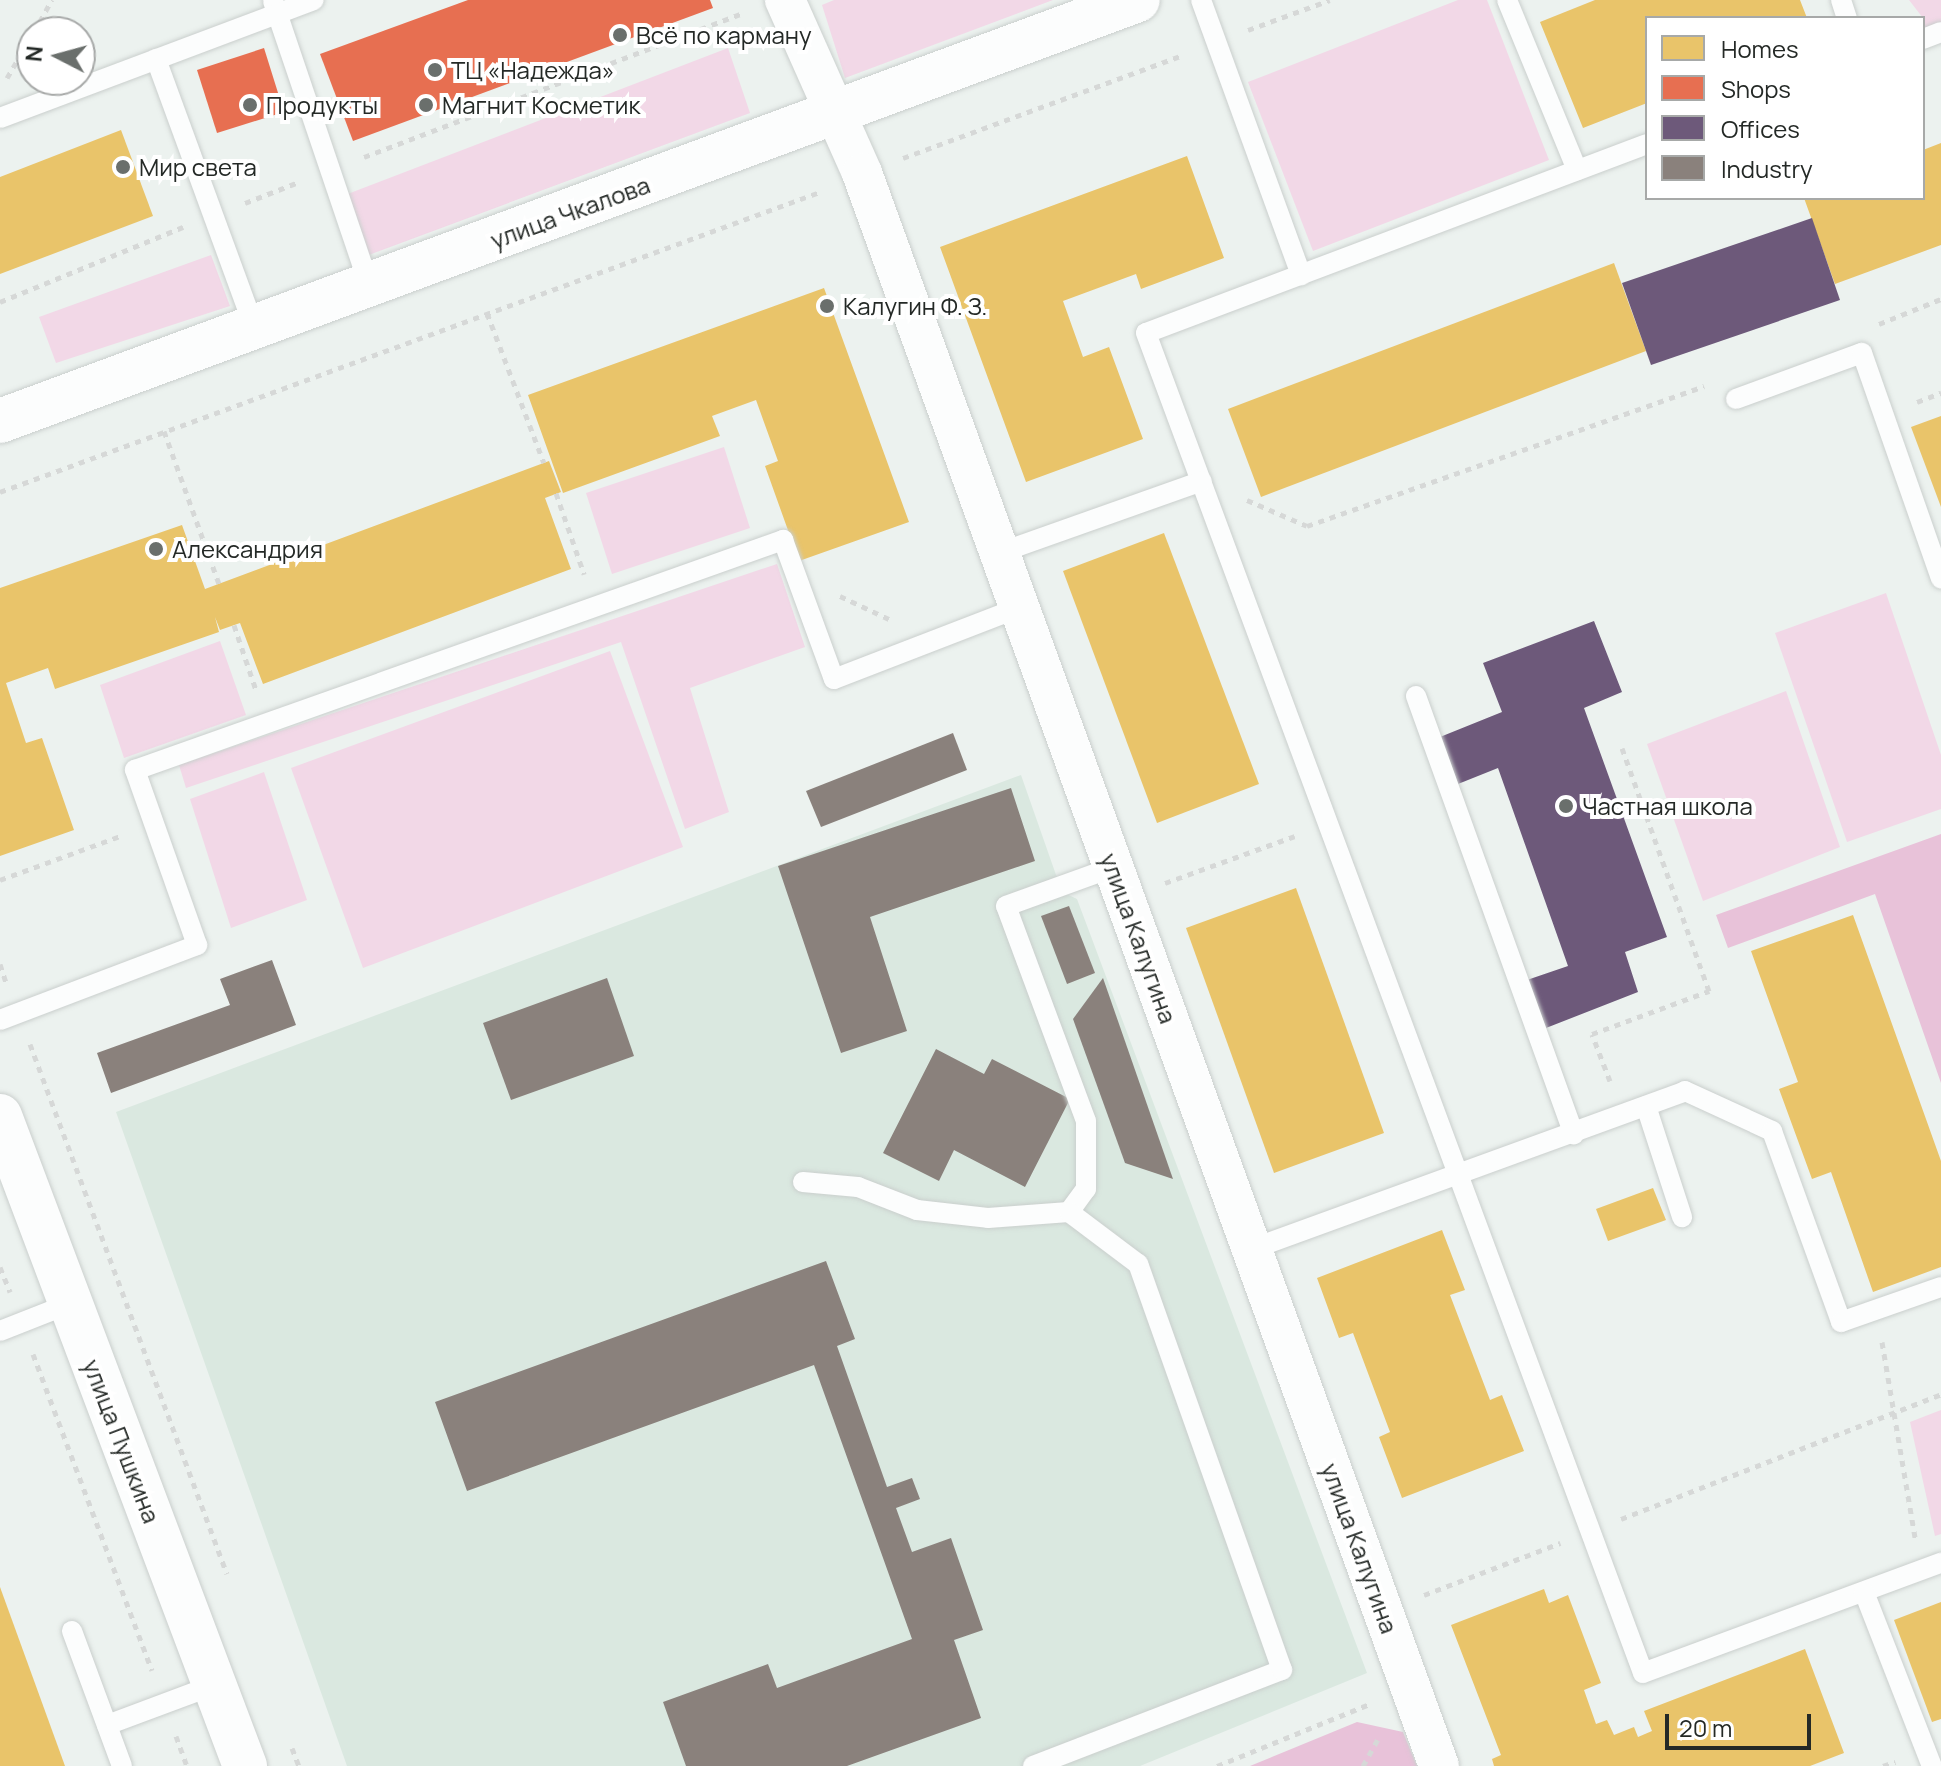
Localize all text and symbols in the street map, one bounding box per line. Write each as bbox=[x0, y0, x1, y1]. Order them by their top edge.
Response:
north arrow bbox=[16, 16, 96, 96]
legend bbox=[1645, 16, 1925, 200]
place label: Всё по карману bbox=[636, 21, 812, 49]
marker: Всё по карману bbox=[611, 26, 629, 44]
text: Homes bbox=[1721, 32, 1799, 65]
text: N bbox=[18, 44, 50, 63]
place label: ТЦ «Надежда» bbox=[451, 56, 615, 84]
marker: ТЦ «Надежда» bbox=[426, 61, 444, 79]
text: Shops bbox=[1721, 72, 1791, 105]
place label: Продукты bbox=[266, 91, 378, 119]
place label: Магнит Косметик bbox=[442, 91, 640, 119]
marker: Продукты bbox=[241, 96, 259, 114]
marker: Магнит Косметик bbox=[417, 96, 435, 114]
text: Offices bbox=[1721, 112, 1800, 145]
text: Industry bbox=[1721, 152, 1813, 185]
place label: Мир света bbox=[139, 153, 257, 181]
marker: Мир света bbox=[114, 158, 132, 176]
street label: улица Чкалова bbox=[486, 170, 654, 254]
place label: Калугин Ф. З. bbox=[843, 292, 987, 320]
marker: Калугин Ф. З. bbox=[818, 297, 836, 315]
place label: Александрия bbox=[172, 535, 323, 563]
marker: Александрия bbox=[147, 540, 165, 558]
place label: Частная школа bbox=[1582, 792, 1753, 820]
marker: Частная школа bbox=[1557, 797, 1575, 815]
street label: улица Калугина bbox=[1095, 849, 1183, 1027]
street label: улица Пушкина bbox=[78, 1355, 166, 1527]
street label: улица Калугина bbox=[1316, 1459, 1404, 1637]
scale bar bbox=[1669, 1698, 1815, 1748]
text: 20 m bbox=[1679, 1711, 1732, 1744]

